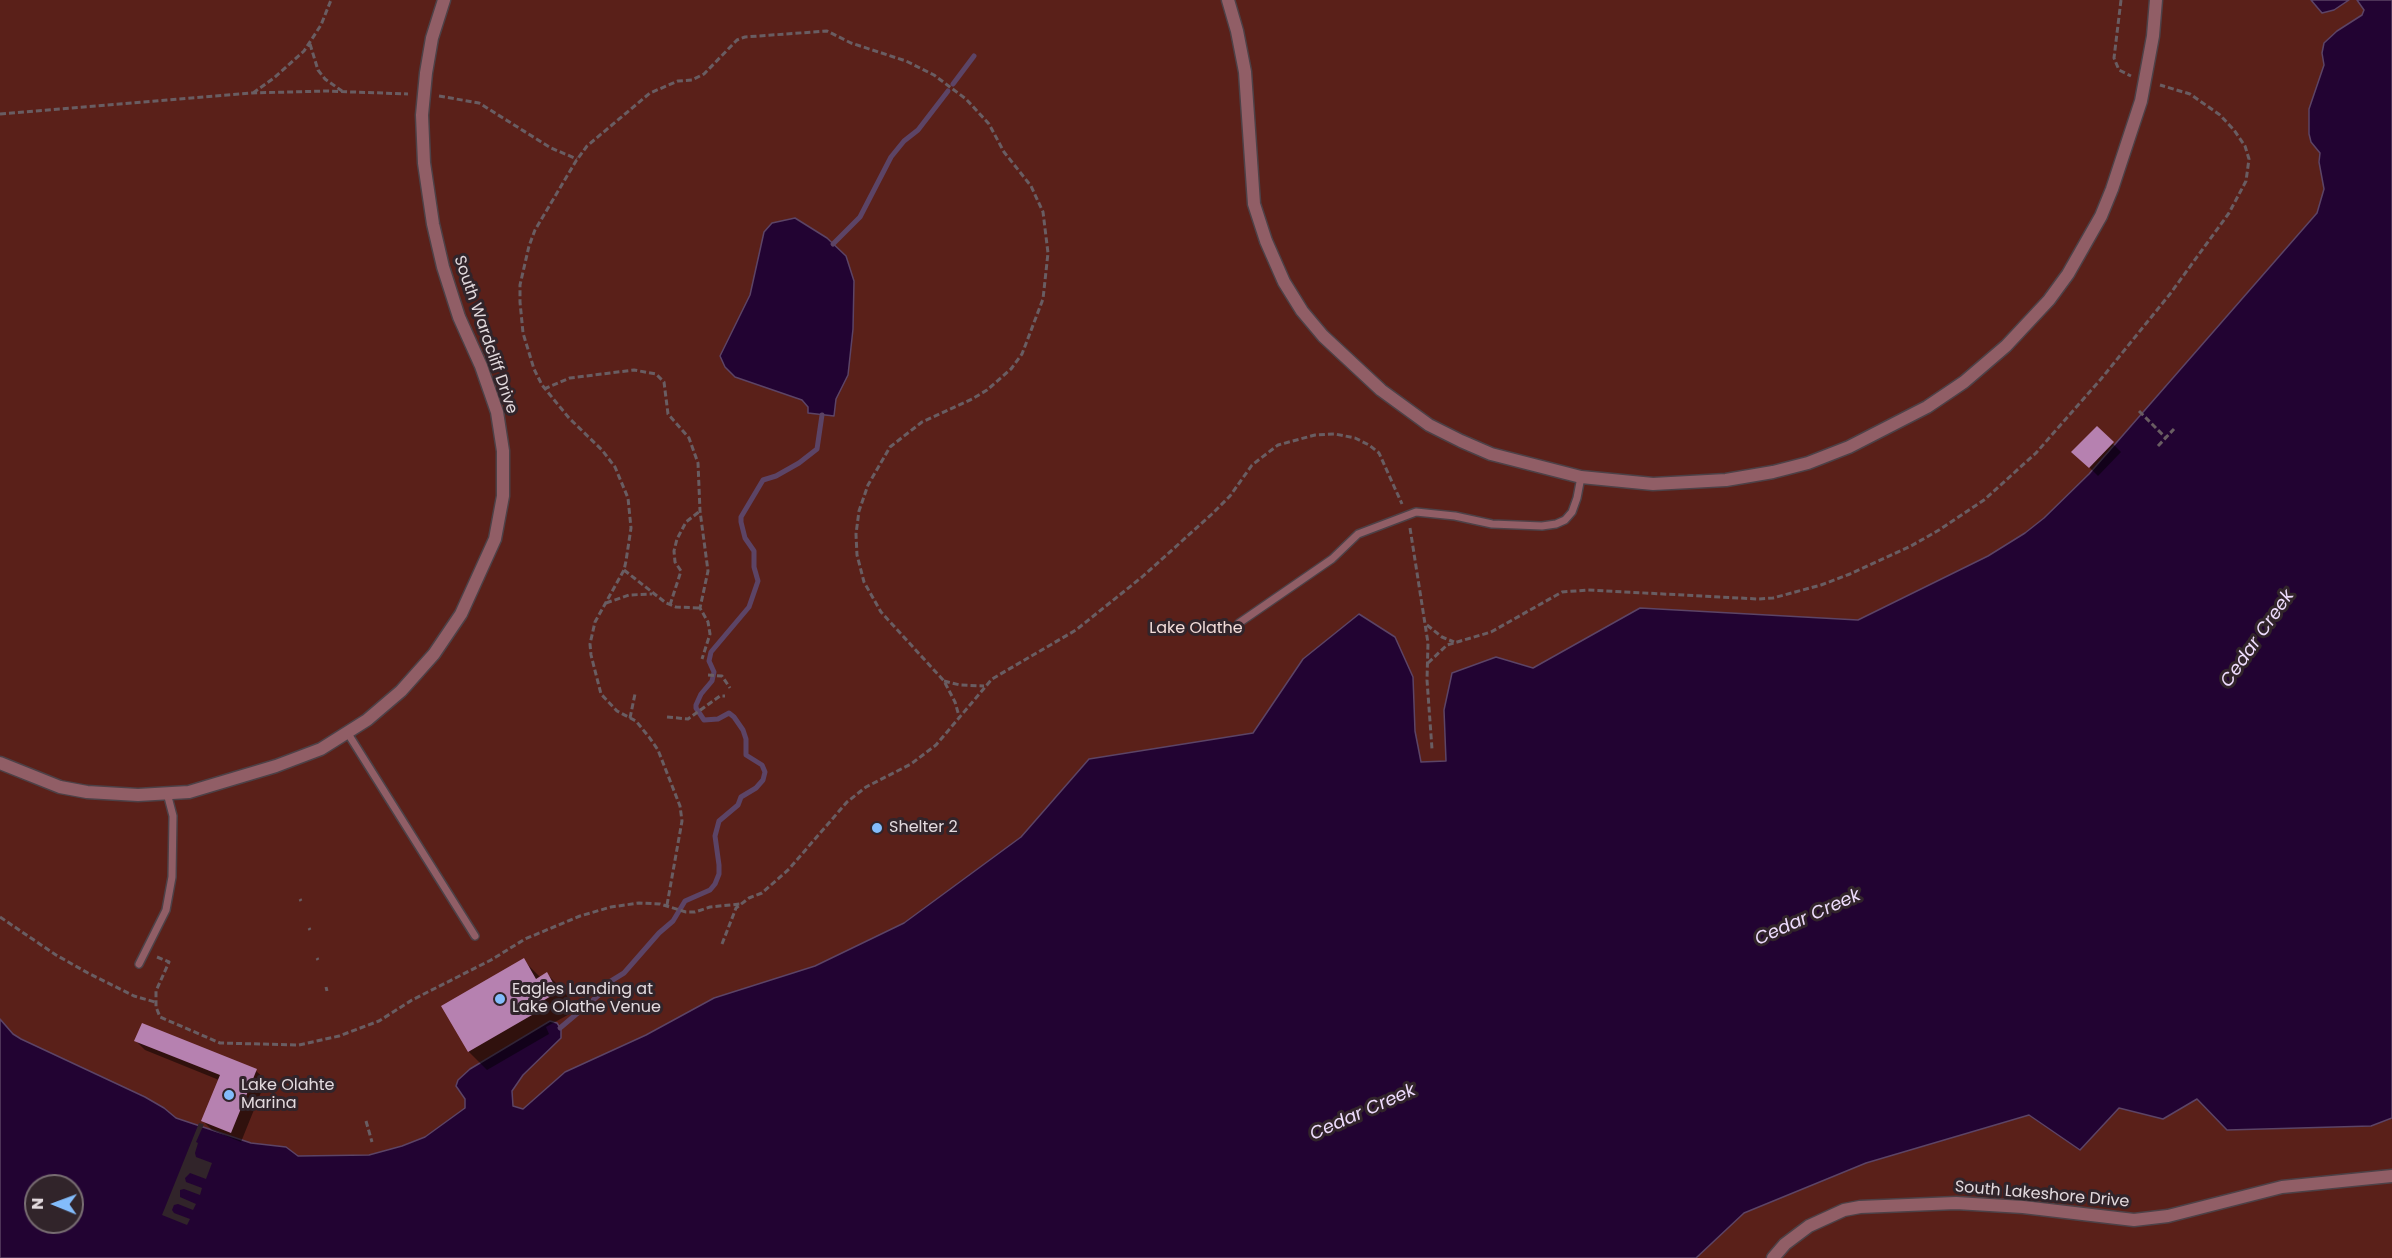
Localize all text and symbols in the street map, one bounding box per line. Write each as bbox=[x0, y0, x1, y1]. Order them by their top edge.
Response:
street label: South Wardcliff Drive bbox=[449, 253, 521, 417]
water label: Cedar Creek bbox=[2217, 586, 2299, 692]
park label: Lake Olathe bbox=[1149, 619, 1243, 639]
place label: Shelter 2 bbox=[889, 818, 958, 838]
marker: Shelter 2 bbox=[870, 821, 884, 835]
water label: Cedar Creek bbox=[1752, 885, 1864, 951]
place label: Eagles Landing at Lake Olathe Venue bbox=[512, 980, 661, 1018]
marker: Eagles Landing at Lake Olathe Venue bbox=[493, 992, 507, 1006]
place label: Lake Olahte Marina bbox=[241, 1076, 334, 1114]
water label: Cedar Creek bbox=[1307, 1080, 1419, 1146]
marker: Lake Olahte Marina bbox=[222, 1088, 236, 1102]
north arrow bbox=[24, 1174, 84, 1234]
street label: South Lakeshore Drive bbox=[1954, 1178, 2130, 1212]
text: N bbox=[26, 1197, 49, 1210]

